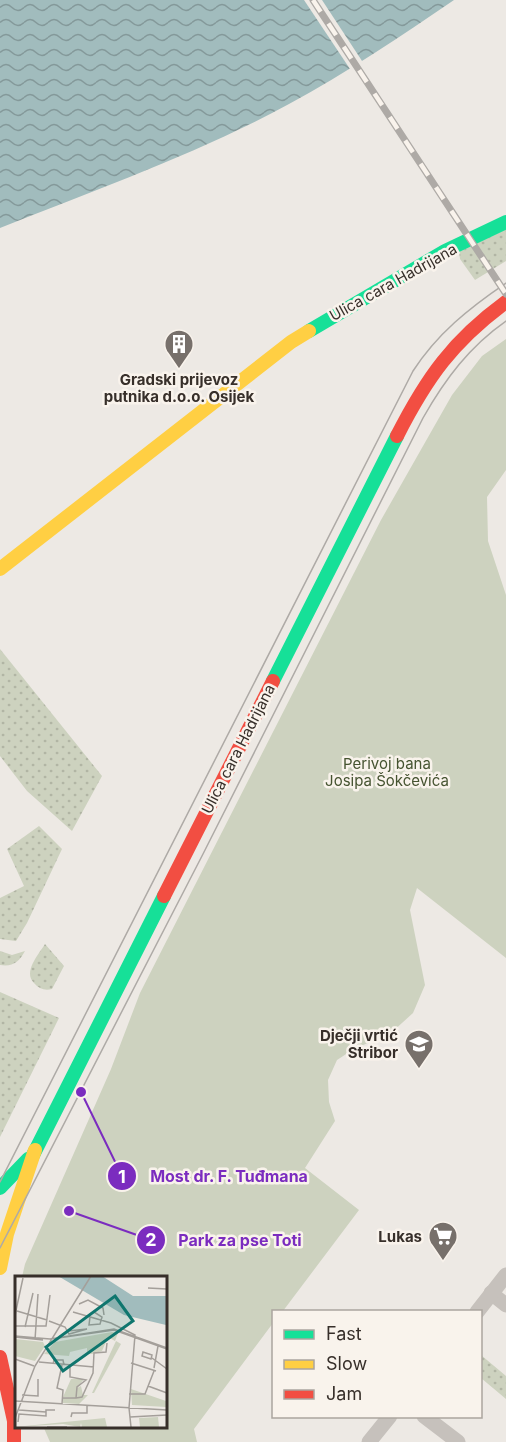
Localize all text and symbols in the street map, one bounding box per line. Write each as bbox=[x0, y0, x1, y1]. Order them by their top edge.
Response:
street label: Ulica cara Hadrijana bbox=[326, 239, 460, 325]
building icon: Gradski prijevoz putnika d.o.o. Osijek bbox=[163, 328, 195, 370]
place label: Gradski prijevoz putnika d.o.o. Osijek bbox=[104, 370, 254, 406]
street label: Ulica cara Hadrijana bbox=[197, 681, 279, 817]
park label: Perivoj bana Josipa Šokčevića bbox=[325, 754, 449, 790]
place label: Dječji vrtić Stribor bbox=[320, 1026, 398, 1062]
school or university icon: Dječji vrtić Stribor bbox=[403, 1028, 435, 1070]
callout: Most dr. F. Tuđmana bbox=[107, 1159, 320, 1193]
text: 1 bbox=[118, 1166, 126, 1187]
text: Most dr. F. Tuđmana bbox=[150, 1166, 308, 1186]
supermarket icon: Lukas bbox=[427, 1220, 459, 1262]
callout: Park za pse Toti bbox=[136, 1223, 314, 1257]
place label: Lukas bbox=[378, 1227, 422, 1246]
text: 2 bbox=[145, 1229, 157, 1250]
text: Park za pse Toti bbox=[178, 1230, 302, 1250]
inset map bbox=[15, 1276, 166, 1427]
legend bbox=[272, 1310, 482, 1418]
text: Fast bbox=[326, 1323, 362, 1344]
text: Slow bbox=[326, 1353, 367, 1374]
text: Jam bbox=[326, 1383, 362, 1404]

